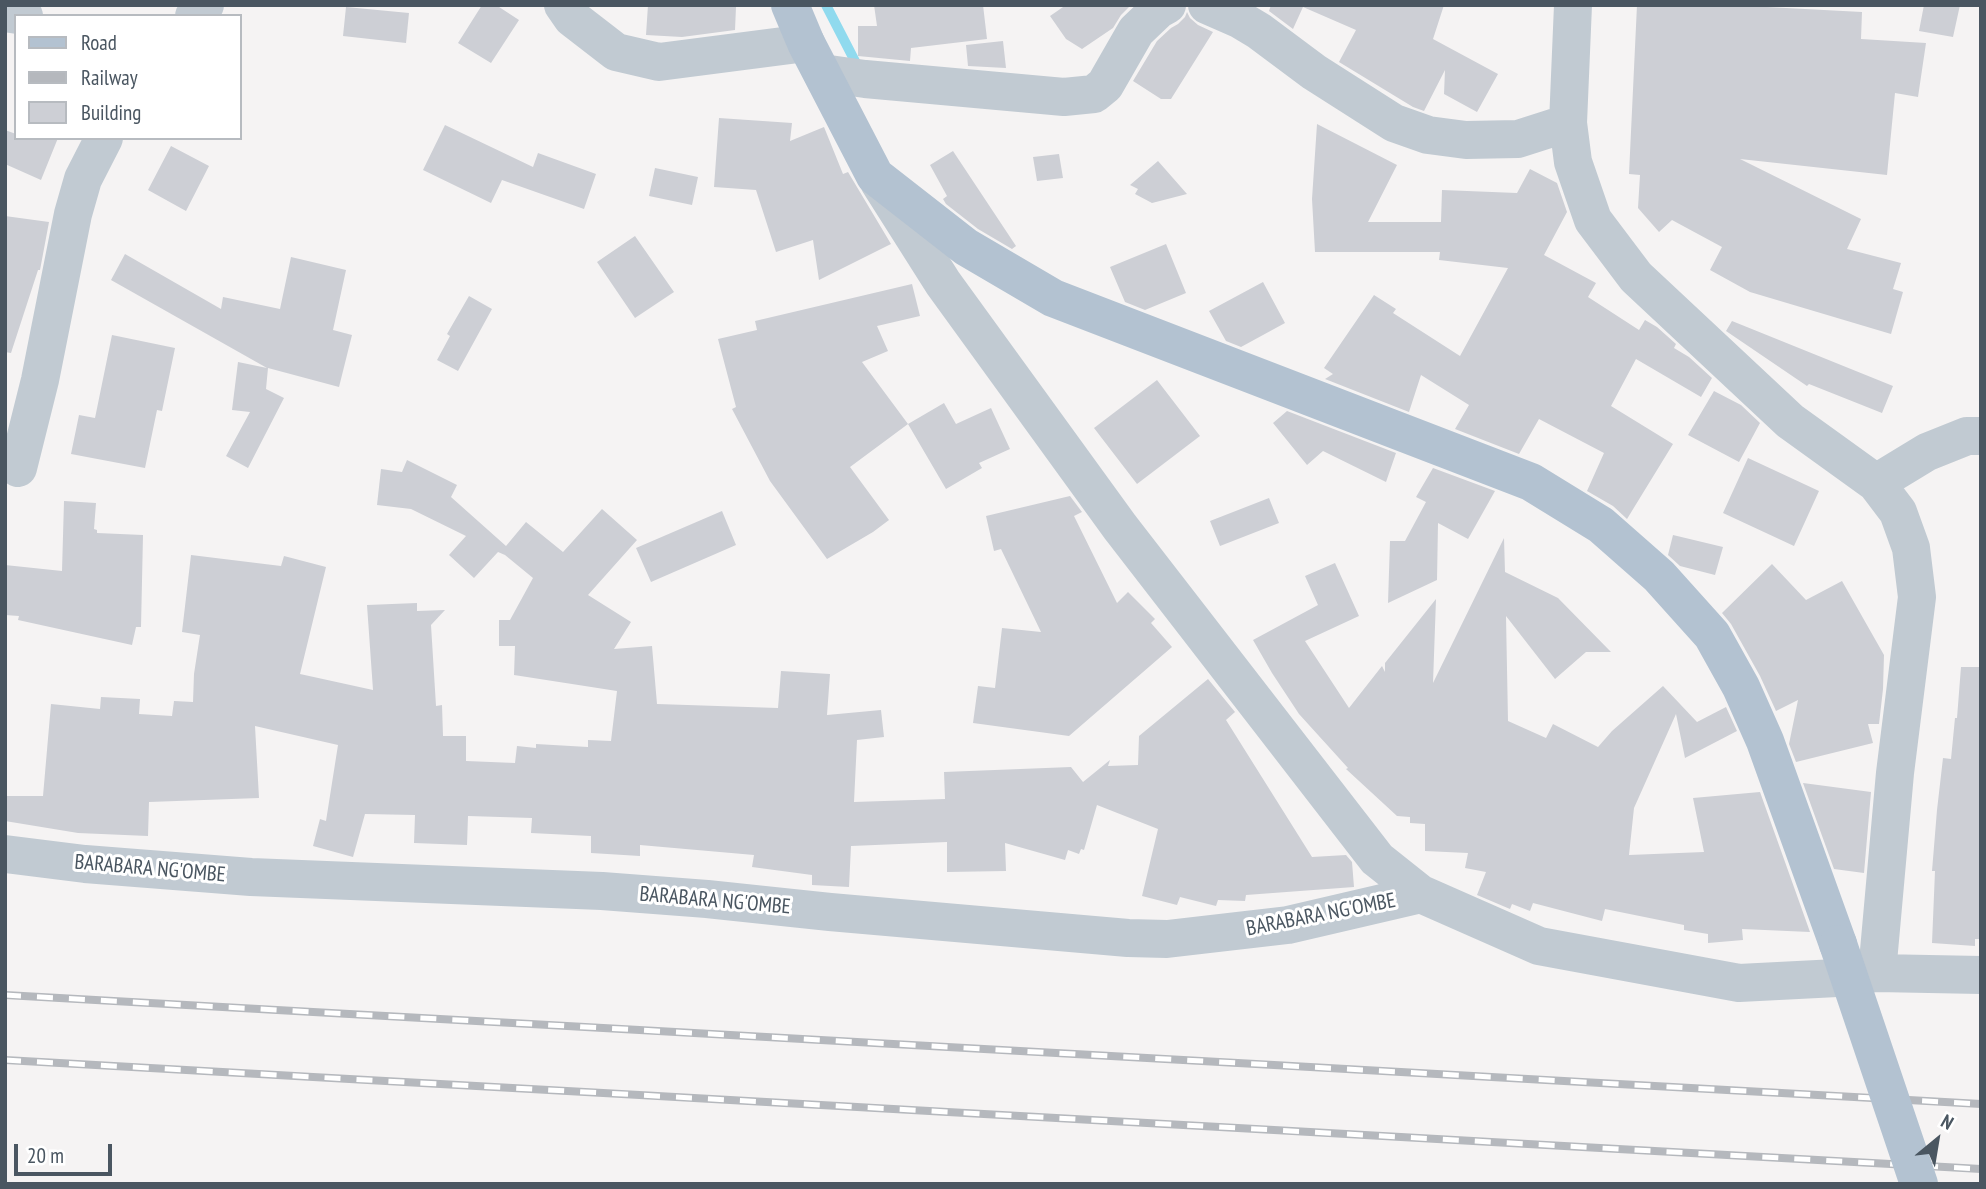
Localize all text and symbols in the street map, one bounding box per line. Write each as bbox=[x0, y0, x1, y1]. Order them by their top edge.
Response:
legend bbox=[14, 14, 242, 140]
text: Road bbox=[81, 29, 117, 56]
text: Railway bbox=[81, 64, 138, 91]
text: Building bbox=[81, 99, 141, 126]
street label: BARABARA NG'OMBE bbox=[73, 850, 227, 888]
street label: BARABARA NG'OMBE bbox=[638, 882, 792, 920]
street label: BARABARA NG'OMBE bbox=[1244, 888, 1398, 942]
north arrow bbox=[1902, 1105, 1972, 1175]
text: N bbox=[1937, 1109, 1958, 1135]
scale bar bbox=[18, 1130, 116, 1174]
text: 20 m bbox=[27, 1142, 64, 1169]

